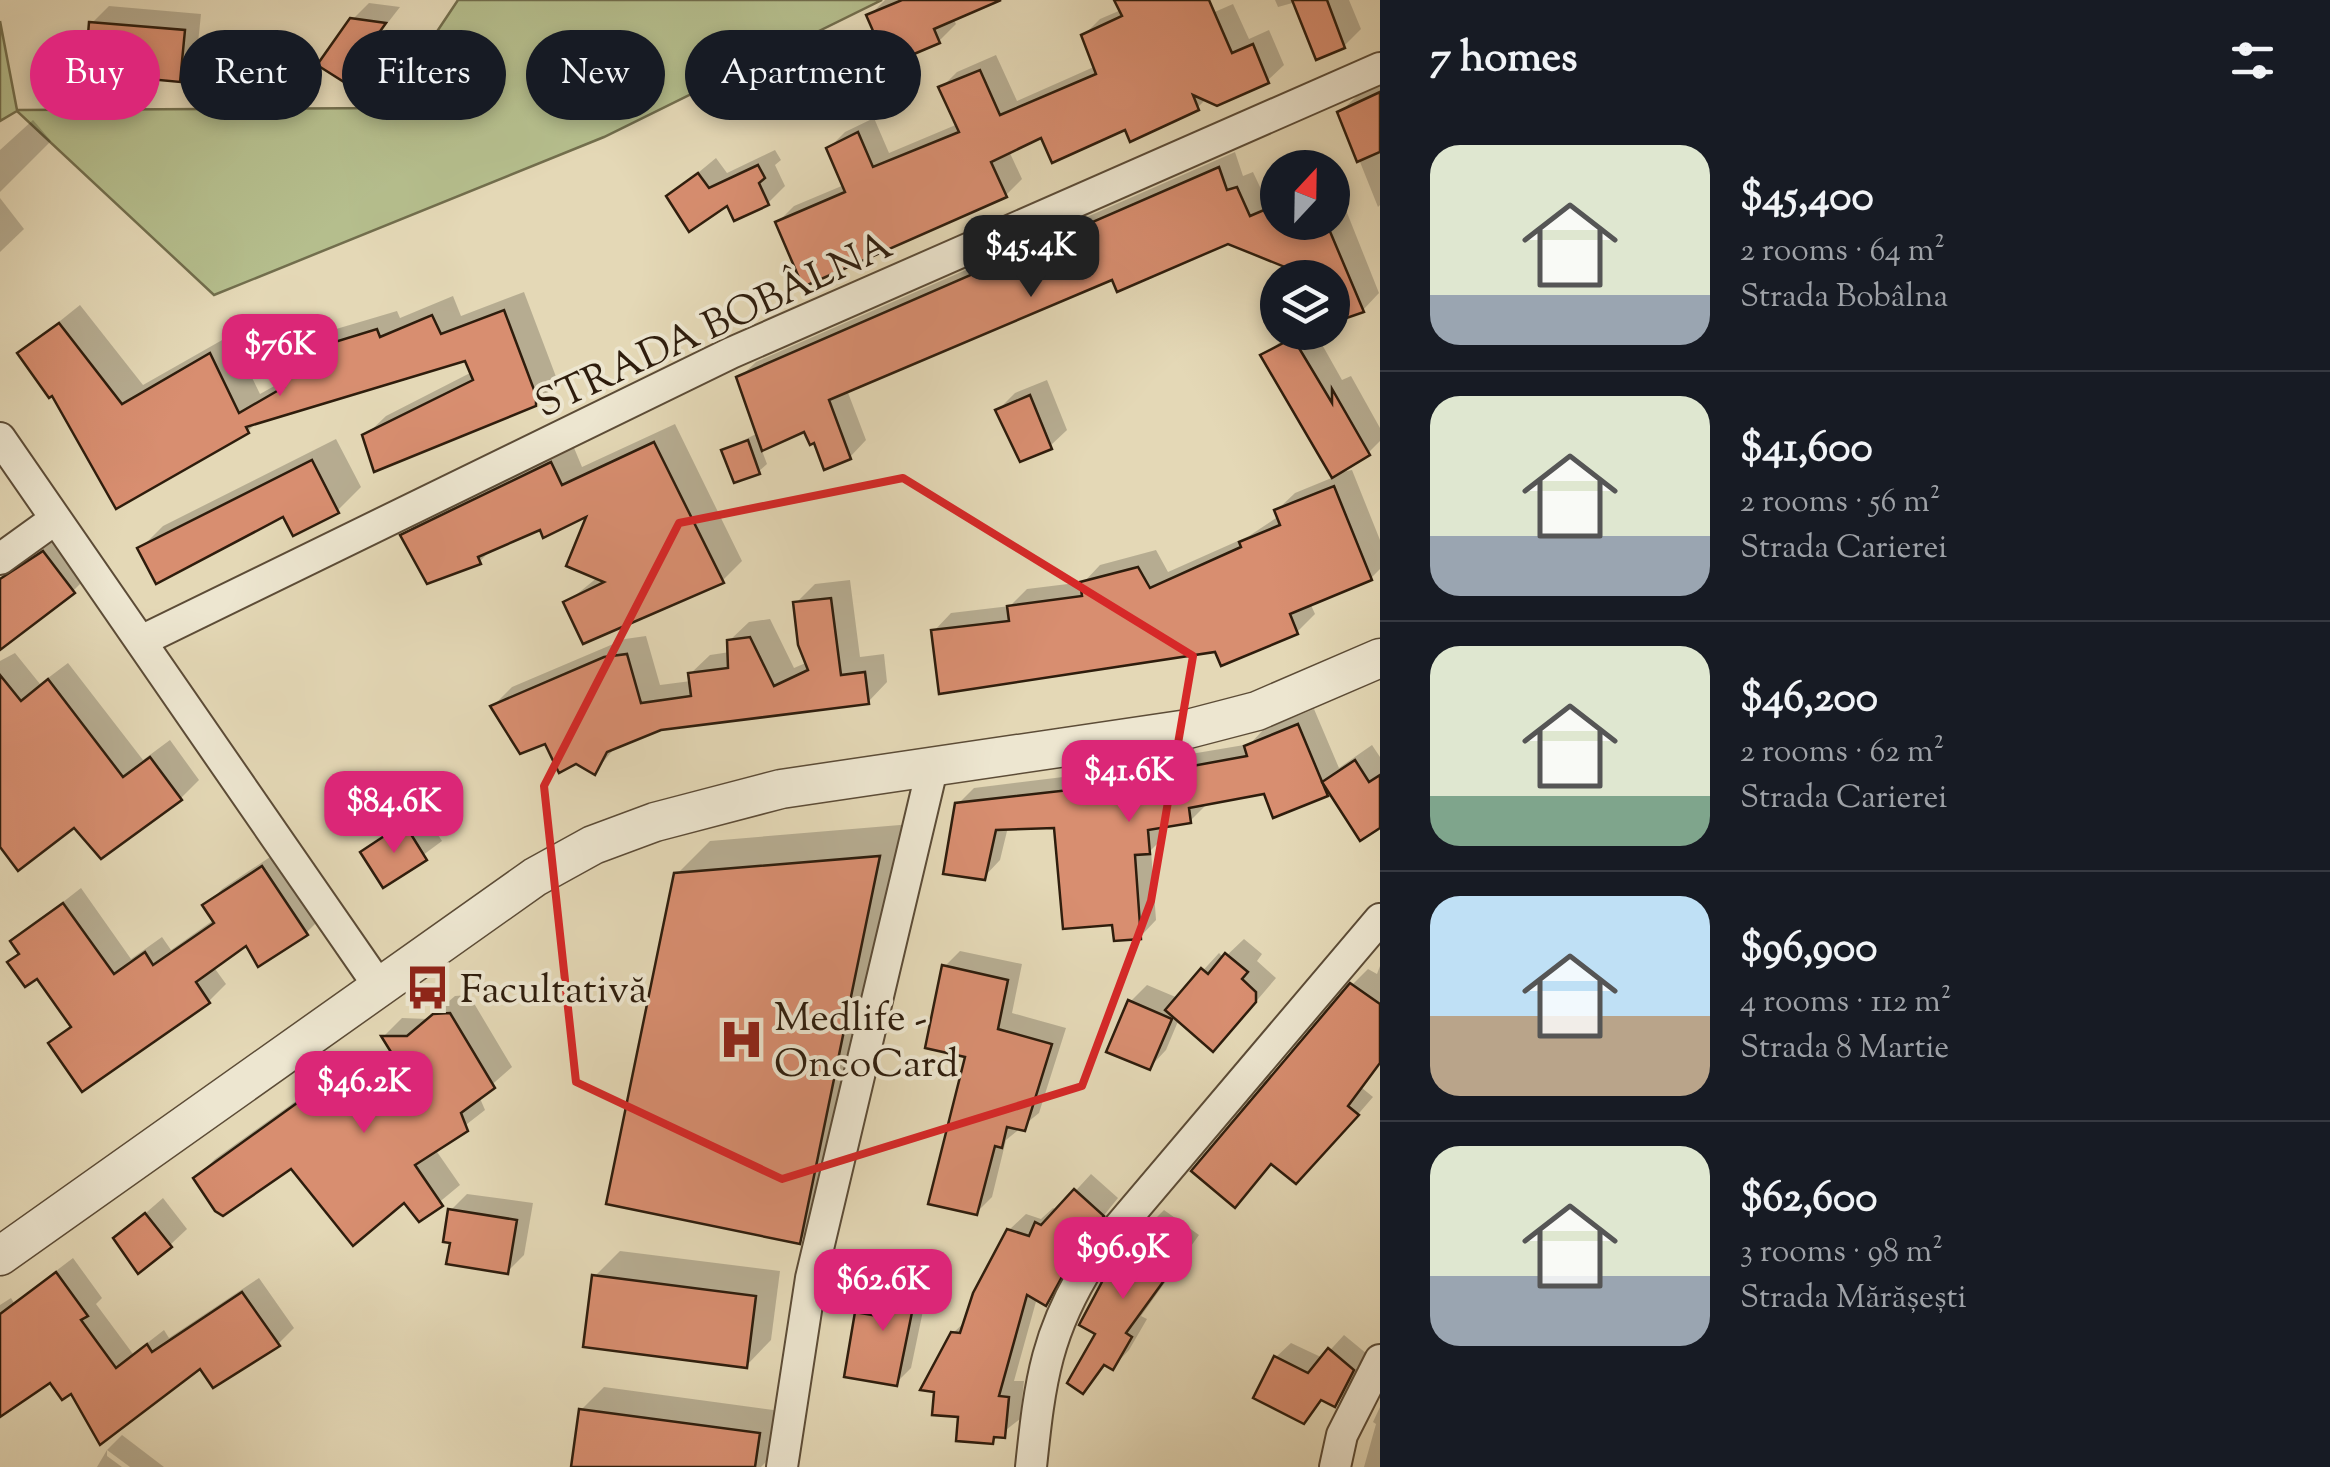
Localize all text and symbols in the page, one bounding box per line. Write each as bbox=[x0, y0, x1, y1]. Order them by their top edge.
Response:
chip: Buy bbox=[30, 30, 160, 120]
chip: Rent bbox=[180, 30, 322, 120]
chip: Filters bbox=[342, 30, 506, 120]
chip: New bbox=[526, 30, 665, 120]
chip: Apartment bbox=[685, 30, 921, 120]
text: 7 homes bbox=[1430, 30, 1578, 90]
icon: filters bbox=[2225, 33, 2280, 88]
north arrow bbox=[1260, 150, 1350, 240]
map controls bbox=[1260, 150, 1350, 350]
text: $45,400 bbox=[1740, 169, 1874, 229]
icon: home bbox=[1510, 185, 1630, 305]
pin: $45.4K bbox=[950, 215, 1112, 300]
street label: STRADA BOBÂLNA bbox=[527, 219, 903, 435]
text: $45.4K bbox=[985, 224, 1077, 270]
text: 2 rooms · 64 m² bbox=[1740, 229, 1945, 275]
button: layers bbox=[1260, 260, 1350, 350]
text: Strada Bobâlna bbox=[1740, 275, 1948, 321]
pin: $76K bbox=[221, 314, 339, 399]
text: $76K bbox=[244, 323, 316, 369]
text: $41,600 bbox=[1740, 420, 1873, 480]
icon: home bbox=[1510, 436, 1630, 556]
text: 2 rooms · 56 m² bbox=[1740, 480, 1940, 526]
text: Strada Carierei bbox=[1740, 526, 1947, 572]
text: $46,200 bbox=[1740, 670, 1878, 730]
icon: home bbox=[1510, 686, 1630, 806]
text: 2 rooms · 62 m² bbox=[1740, 730, 1944, 776]
pin: $41.6K bbox=[1048, 740, 1210, 825]
text: $41.6K bbox=[1084, 749, 1174, 795]
pin: $84.6K bbox=[313, 771, 475, 856]
text: Strada Carierei bbox=[1740, 776, 1947, 822]
text: $84.6K bbox=[346, 780, 442, 826]
text: $96,900 bbox=[1740, 920, 1877, 980]
icon: home bbox=[1510, 936, 1630, 1056]
bus stop icon: Facultativă bbox=[403, 964, 451, 1012]
place label: Facultativă bbox=[460, 964, 647, 1021]
text: 4 rooms · 112 m² bbox=[1740, 980, 1952, 1026]
place label: Medlife - OncoCard bbox=[774, 992, 958, 1095]
hospital icon: Medlife - OncoCard bbox=[717, 1015, 765, 1063]
text: Strada 8 Martie bbox=[1740, 1026, 1949, 1072]
pin: $46.2K bbox=[283, 1051, 445, 1136]
text: $46.2K bbox=[317, 1060, 411, 1106]
text: $62,600 bbox=[1740, 1170, 1877, 1230]
icon: home bbox=[1510, 1186, 1630, 1306]
pin: $96.9K bbox=[1042, 1217, 1204, 1302]
text: $96.9K bbox=[1076, 1226, 1170, 1272]
text: 3 rooms · 98 m² bbox=[1740, 1230, 1943, 1276]
pin: $62.6K bbox=[802, 1249, 964, 1334]
text: $62.6K bbox=[836, 1258, 930, 1304]
text: Strada Mărășești bbox=[1740, 1276, 1967, 1322]

